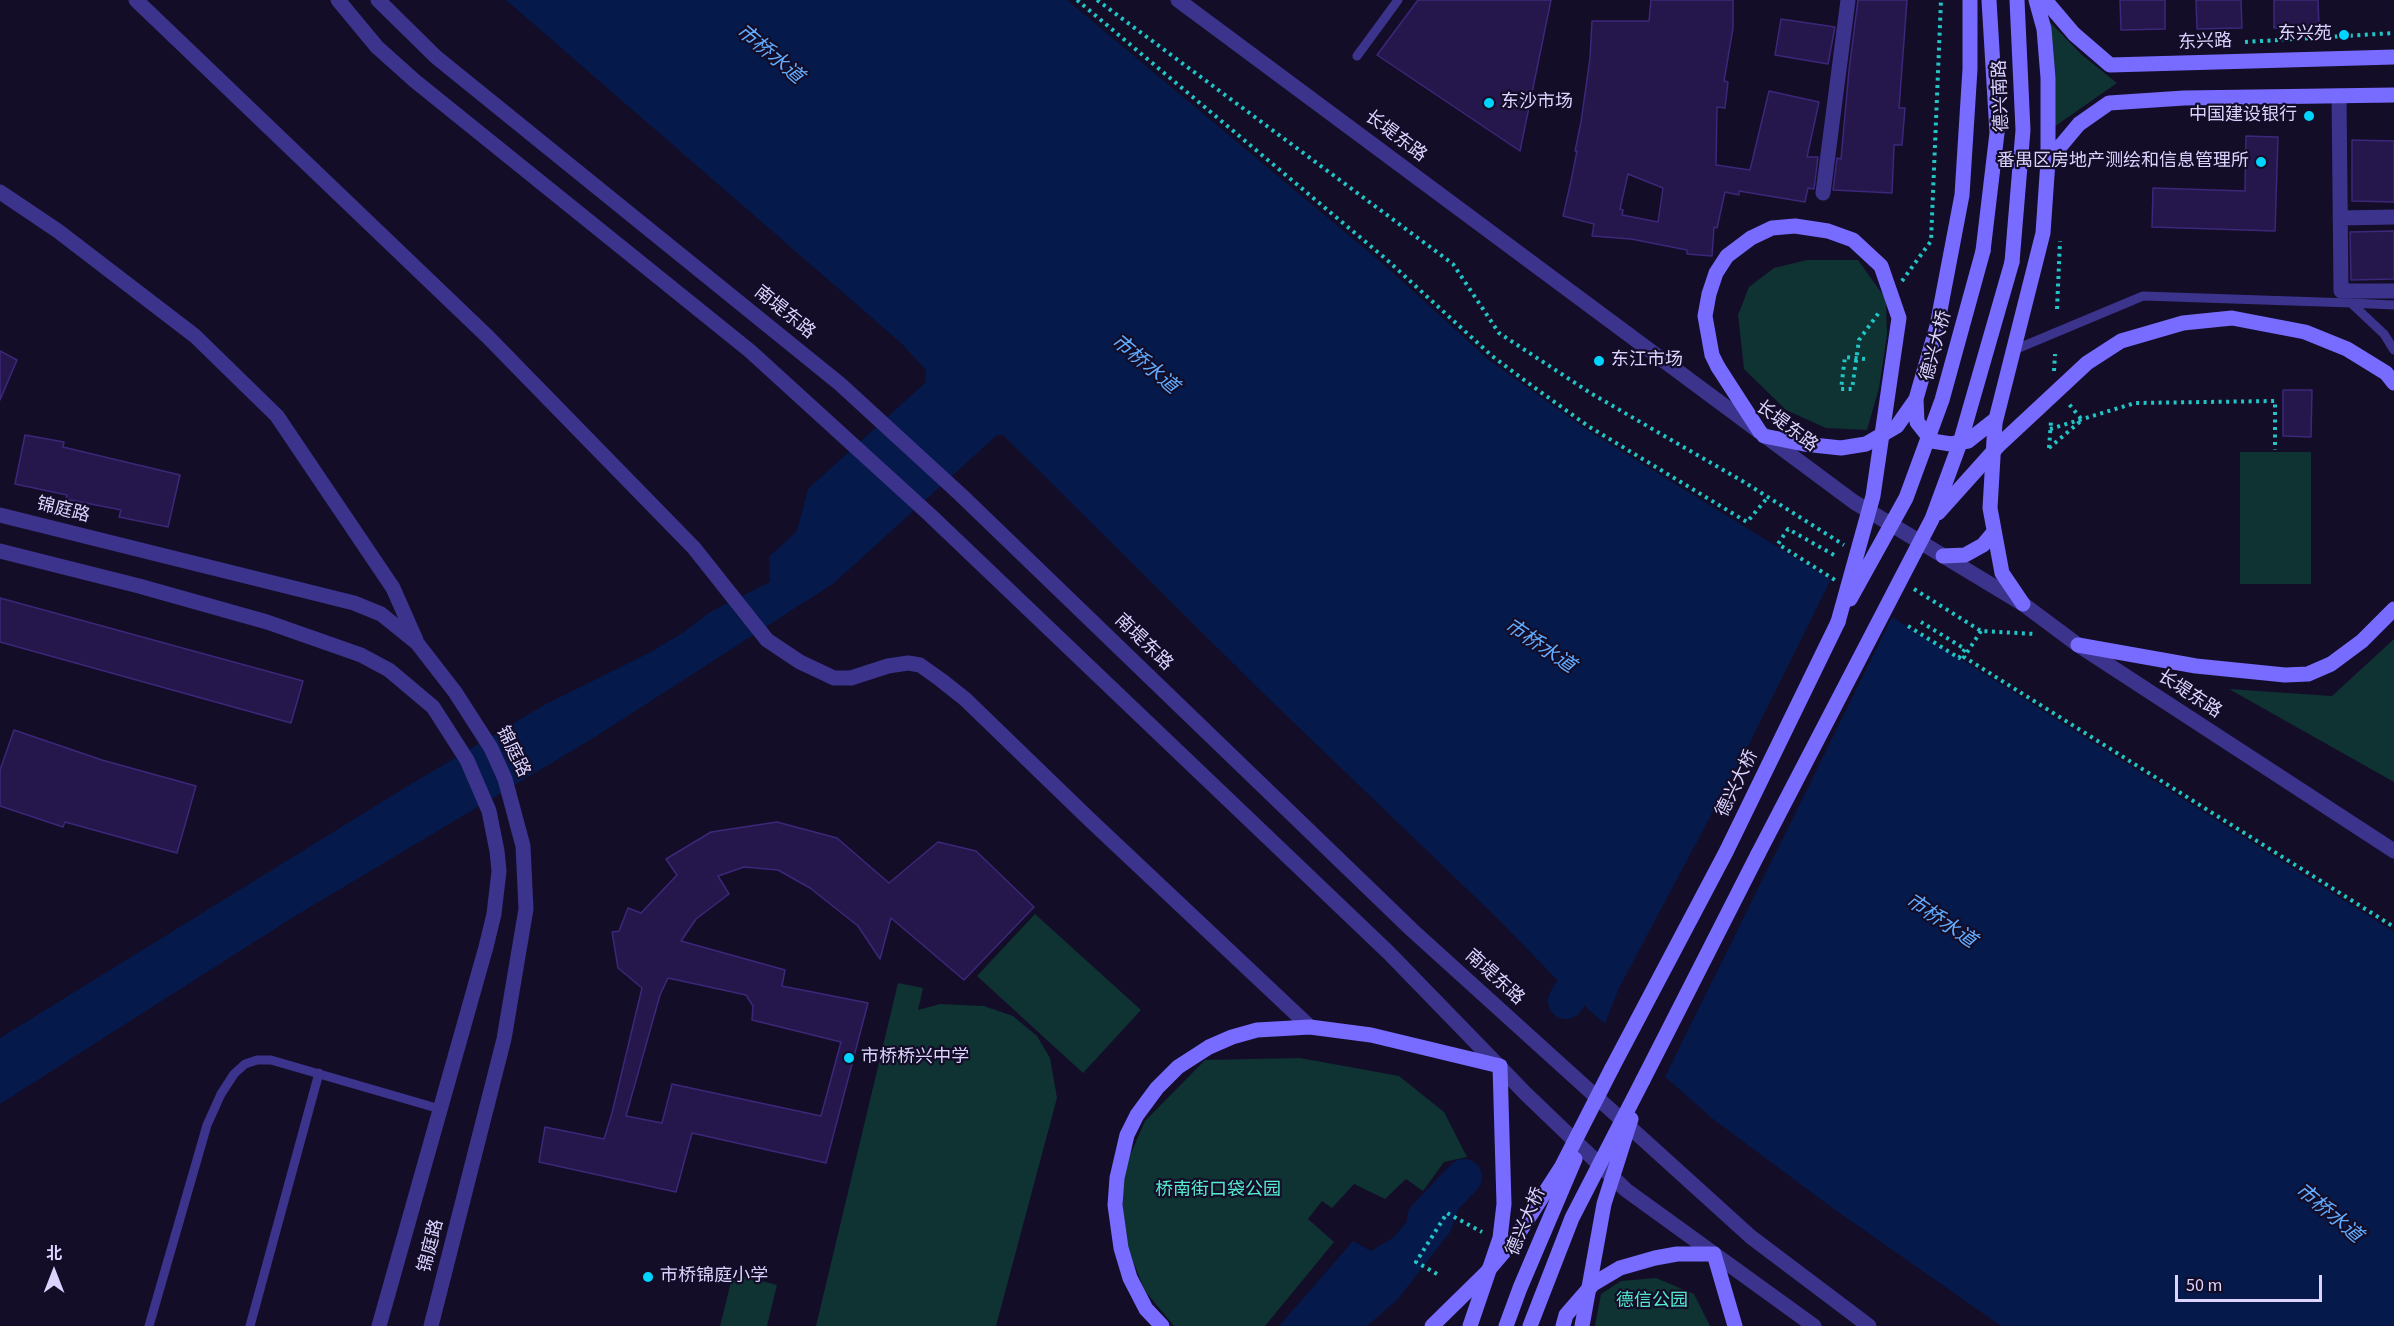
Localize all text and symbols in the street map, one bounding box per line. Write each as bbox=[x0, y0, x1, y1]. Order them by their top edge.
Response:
water label: 市桥水道 bbox=[731, 20, 807, 90]
place label: 东兴苑 bbox=[2278, 24, 2332, 46]
marker: 东兴苑 bbox=[2337, 28, 2351, 42]
street label: 东兴路 bbox=[2178, 31, 2232, 55]
street label: 德兴南路 bbox=[1990, 60, 2014, 132]
place label: 东沙市场 bbox=[1501, 92, 1573, 114]
marker: 东沙市场 bbox=[1482, 96, 1496, 110]
place label: 中国建设银行 bbox=[2189, 105, 2297, 127]
street label: 长堤东路 bbox=[1360, 107, 1430, 167]
marker: 中国建设银行 bbox=[2302, 109, 2316, 123]
place label: 番禺区房地产测绘和信息管理所 bbox=[1997, 151, 2249, 173]
marker: 番禺区房地产测绘和信息管理所 bbox=[2254, 155, 2268, 169]
street label: 南堤东路 bbox=[749, 282, 819, 344]
street label: 德兴大桥 bbox=[1917, 308, 1957, 384]
water label: 市桥水道 bbox=[1106, 330, 1182, 400]
place label: 东江市场 bbox=[1611, 350, 1683, 372]
marker: 东江市场 bbox=[1592, 354, 1606, 368]
street label: 长堤东路 bbox=[1751, 397, 1821, 457]
street label: 锦庭路 bbox=[34, 494, 92, 528]
street label: 南堤东路 bbox=[1110, 610, 1176, 676]
water label: 市桥水道 bbox=[1499, 615, 1579, 679]
street label: 长堤东路 bbox=[2153, 666, 2225, 724]
street label: 锦庭路 bbox=[490, 723, 534, 781]
street label: 德兴大桥 bbox=[1713, 747, 1763, 821]
water label: 市桥水道 bbox=[1900, 890, 1980, 954]
street label: 南堤东路 bbox=[1460, 946, 1528, 1010]
place label: 市桥桥兴中学 bbox=[861, 1047, 969, 1069]
marker: 市桥桥兴中学 bbox=[842, 1051, 856, 1065]
water label: 市桥水道 bbox=[2290, 1179, 2366, 1249]
park label: 桥南街口袋公园 bbox=[1155, 1180, 1281, 1202]
street label: 德兴大桥 bbox=[1503, 1185, 1551, 1259]
street label: 锦庭路 bbox=[415, 1217, 449, 1275]
north arrow bbox=[24, 1242, 84, 1302]
text: 北 bbox=[46, 1243, 62, 1265]
scale bar bbox=[2178, 1263, 2325, 1301]
place label: 市桥锦庭小学 bbox=[660, 1266, 768, 1288]
marker: 市桥锦庭小学 bbox=[641, 1270, 655, 1284]
text: 50 m bbox=[2186, 1273, 2222, 1298]
park label: 德信公园 bbox=[1616, 1291, 1688, 1313]

